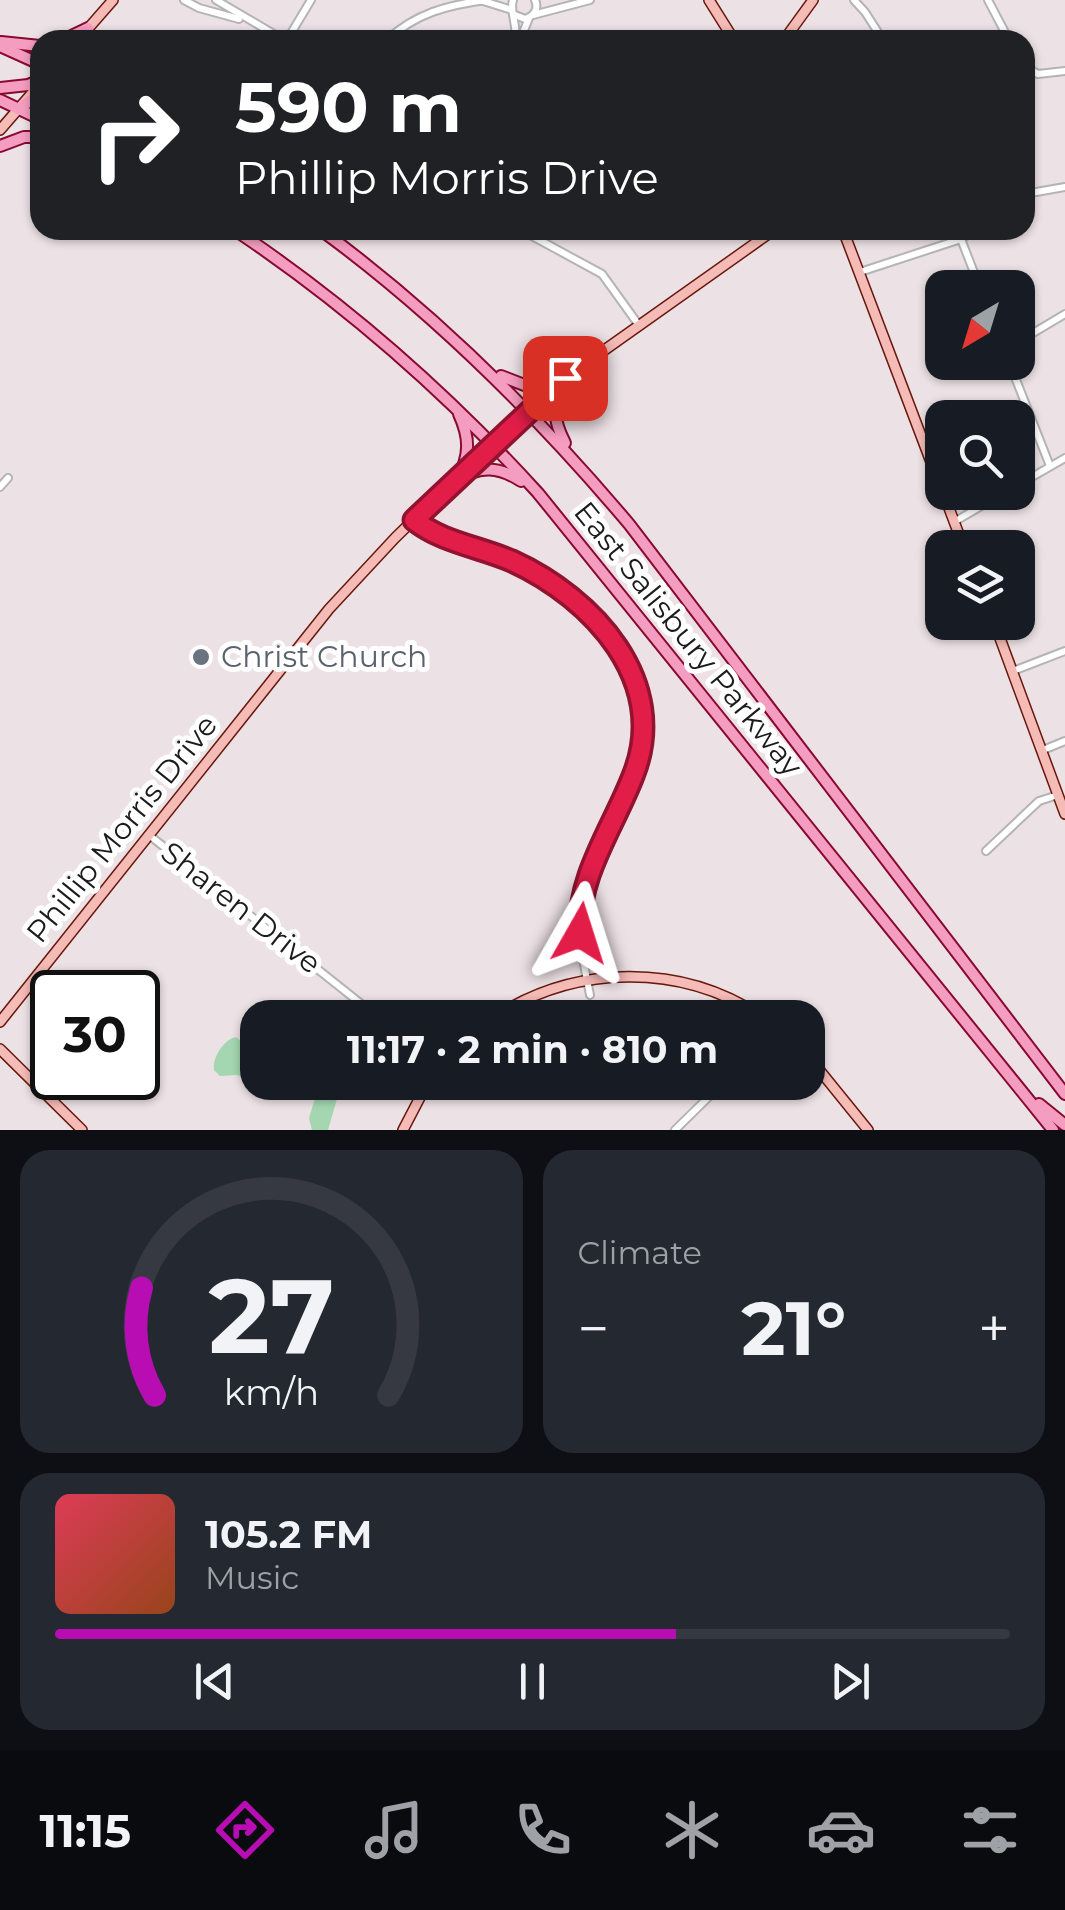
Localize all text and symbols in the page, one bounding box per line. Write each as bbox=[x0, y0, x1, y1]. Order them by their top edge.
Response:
text: 590 m bbox=[235, 64, 462, 150]
icon: right bbox=[70, 70, 200, 200]
text: Phillip Morris Drive bbox=[235, 150, 659, 205]
north arrow bbox=[925, 270, 1035, 380]
map controls bbox=[925, 270, 1035, 640]
pin bbox=[523, 336, 608, 421]
icon: arrive bbox=[538, 351, 593, 406]
button: search bbox=[925, 400, 1035, 510]
street label: East Salisbury Parkway bbox=[566, 494, 811, 784]
button: layers bbox=[925, 530, 1035, 640]
place label: Christ Church bbox=[221, 638, 427, 675]
marker: Christ Church bbox=[190, 646, 212, 668]
street label: Phillip Morris Drive bbox=[18, 707, 225, 950]
street label: Sharen Drive bbox=[154, 834, 329, 982]
position arrow bbox=[528, 881, 632, 985]
speed limit sign: 30 bbox=[30, 970, 160, 1100]
text: 11:17 · 2 min · 810 m bbox=[347, 1026, 718, 1073]
text: Climate bbox=[578, 1233, 702, 1272]
text: 27 bbox=[208, 1252, 334, 1379]
text: 21° bbox=[741, 1282, 846, 1374]
text: − bbox=[578, 1295, 609, 1362]
text: + bbox=[978, 1295, 1010, 1362]
text: km/h bbox=[224, 1370, 319, 1414]
text: 105.2 FM bbox=[205, 1511, 372, 1558]
text: Music bbox=[205, 1558, 299, 1597]
icon: previous bbox=[187, 1654, 242, 1709]
icon: pause bbox=[505, 1654, 560, 1709]
icon: next bbox=[823, 1654, 878, 1709]
icon: directions bbox=[210, 1795, 280, 1865]
icon: music bbox=[359, 1795, 429, 1865]
icon: phone bbox=[508, 1795, 578, 1865]
icon: climate bbox=[657, 1795, 727, 1865]
icon: car bbox=[806, 1795, 876, 1865]
icon: filters bbox=[955, 1795, 1025, 1865]
text: 11:15 bbox=[40, 1803, 131, 1858]

